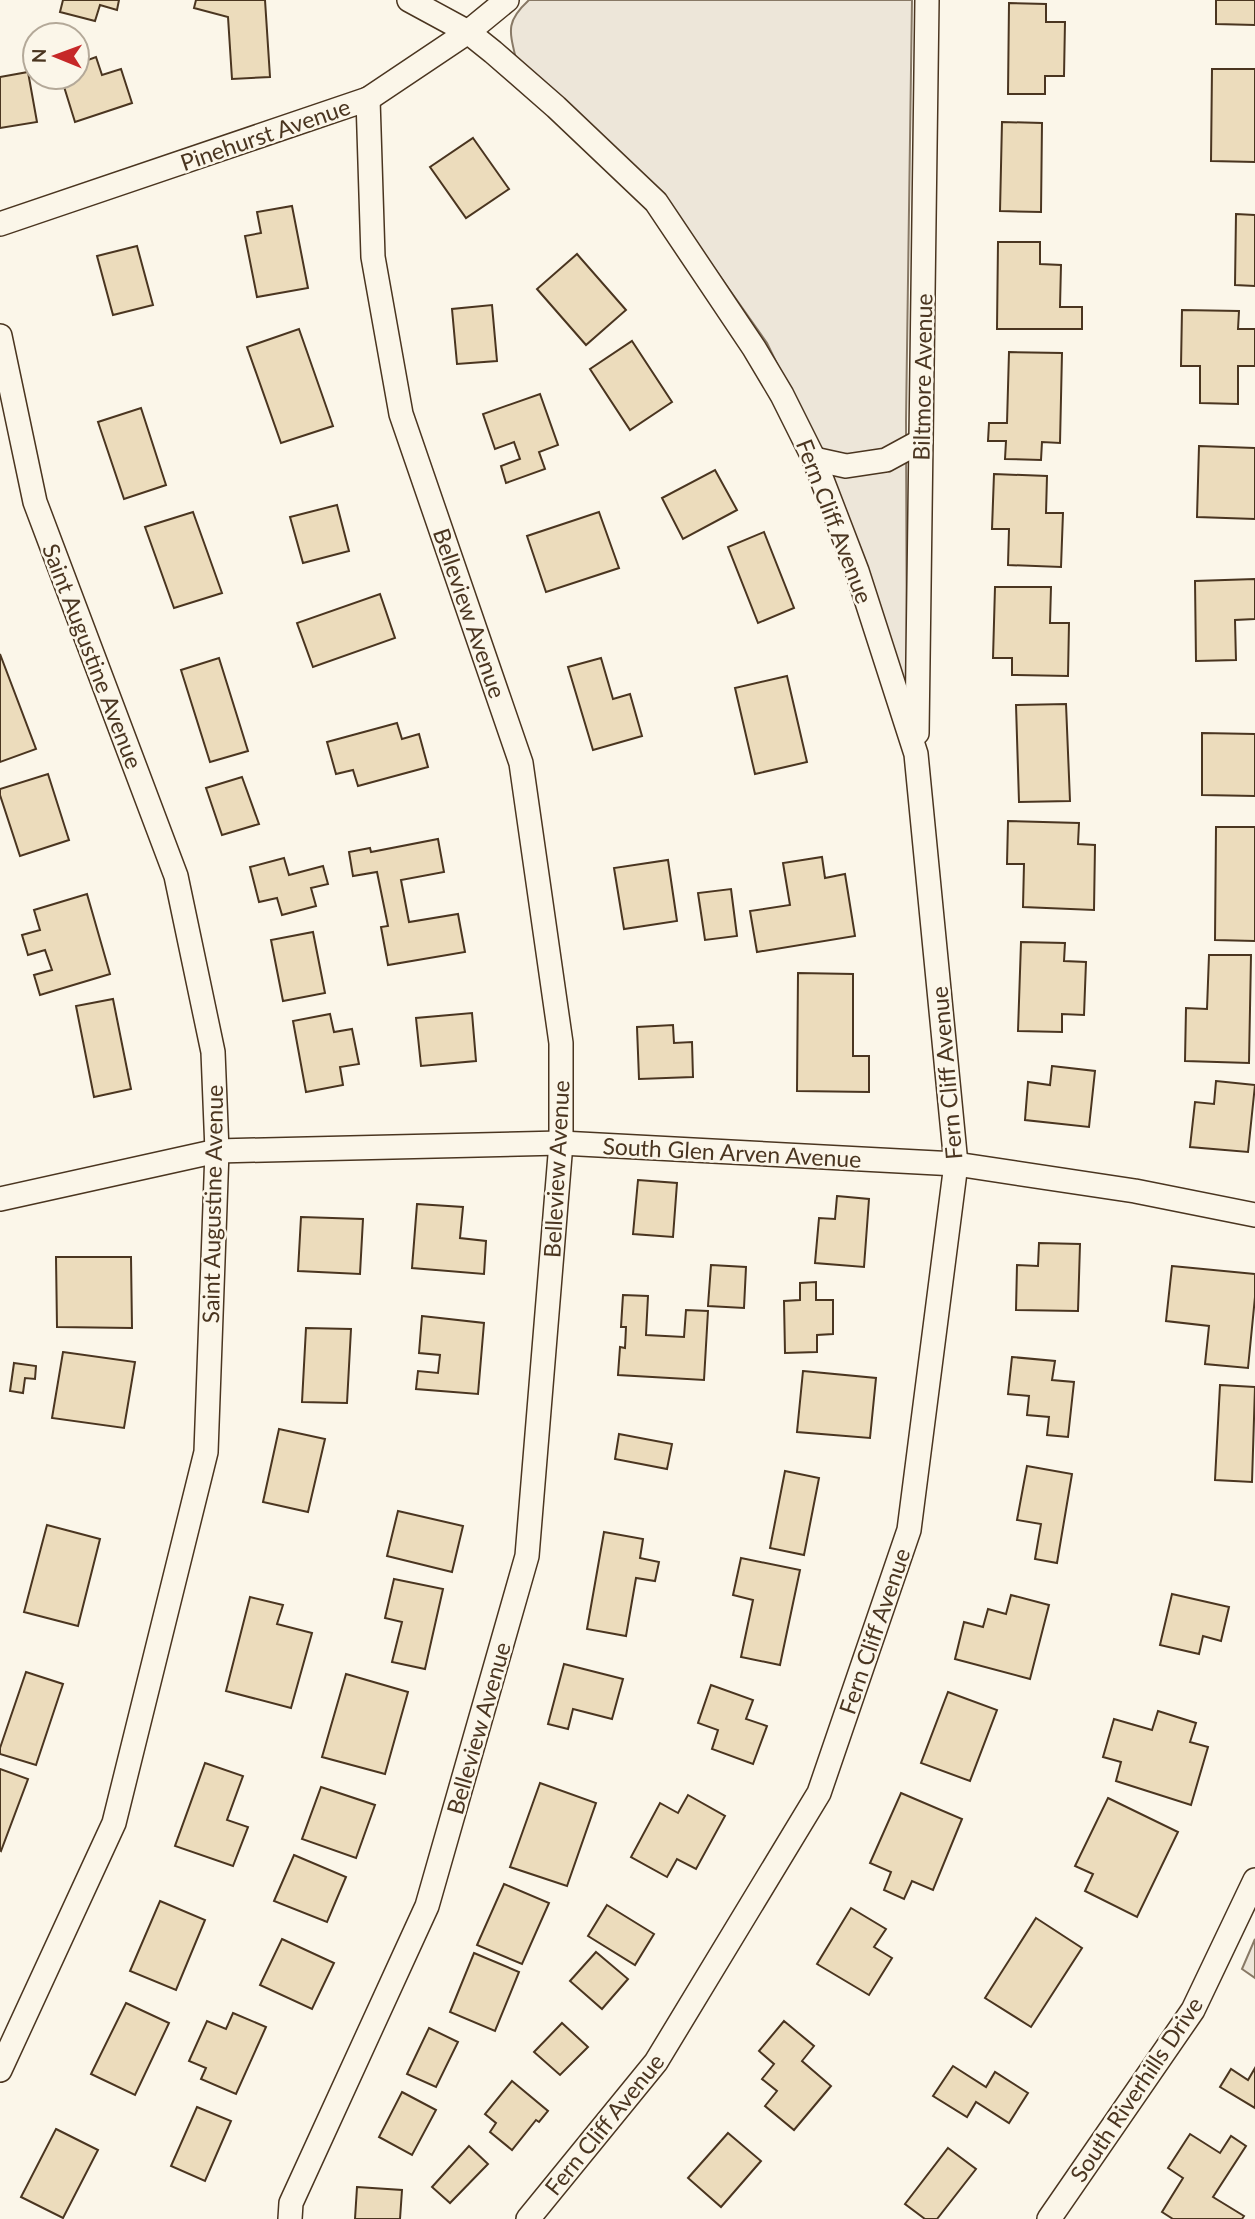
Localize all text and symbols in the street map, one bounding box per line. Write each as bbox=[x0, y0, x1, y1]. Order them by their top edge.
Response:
north arrow bbox=[21, 21, 91, 91]
text: N bbox=[27, 48, 50, 63]
street label: Pinehurst Avenue bbox=[176, 92, 354, 176]
street label: Biltmore Avenue bbox=[907, 293, 937, 461]
street label: Fern Cliff Avenue bbox=[791, 435, 879, 607]
street label: Belleview Avenue bbox=[428, 524, 512, 702]
street label: Saint Augustine Avenue bbox=[37, 540, 149, 772]
street label: Fern Cliff Avenue bbox=[924, 985, 968, 1161]
street label: Belleview Avenue bbox=[537, 1079, 575, 1259]
street label: Saint Augustine Avenue bbox=[196, 1084, 228, 1324]
street label: South Glen Arven Avenue bbox=[602, 1131, 862, 1173]
street label: Fern Cliff Avenue bbox=[832, 1544, 916, 1718]
street label: Belleview Avenue bbox=[440, 1639, 516, 1817]
street label: South Riverhills Drive bbox=[1064, 1991, 1208, 2187]
street label: Fern Cliff Avenue bbox=[538, 2048, 670, 2200]

